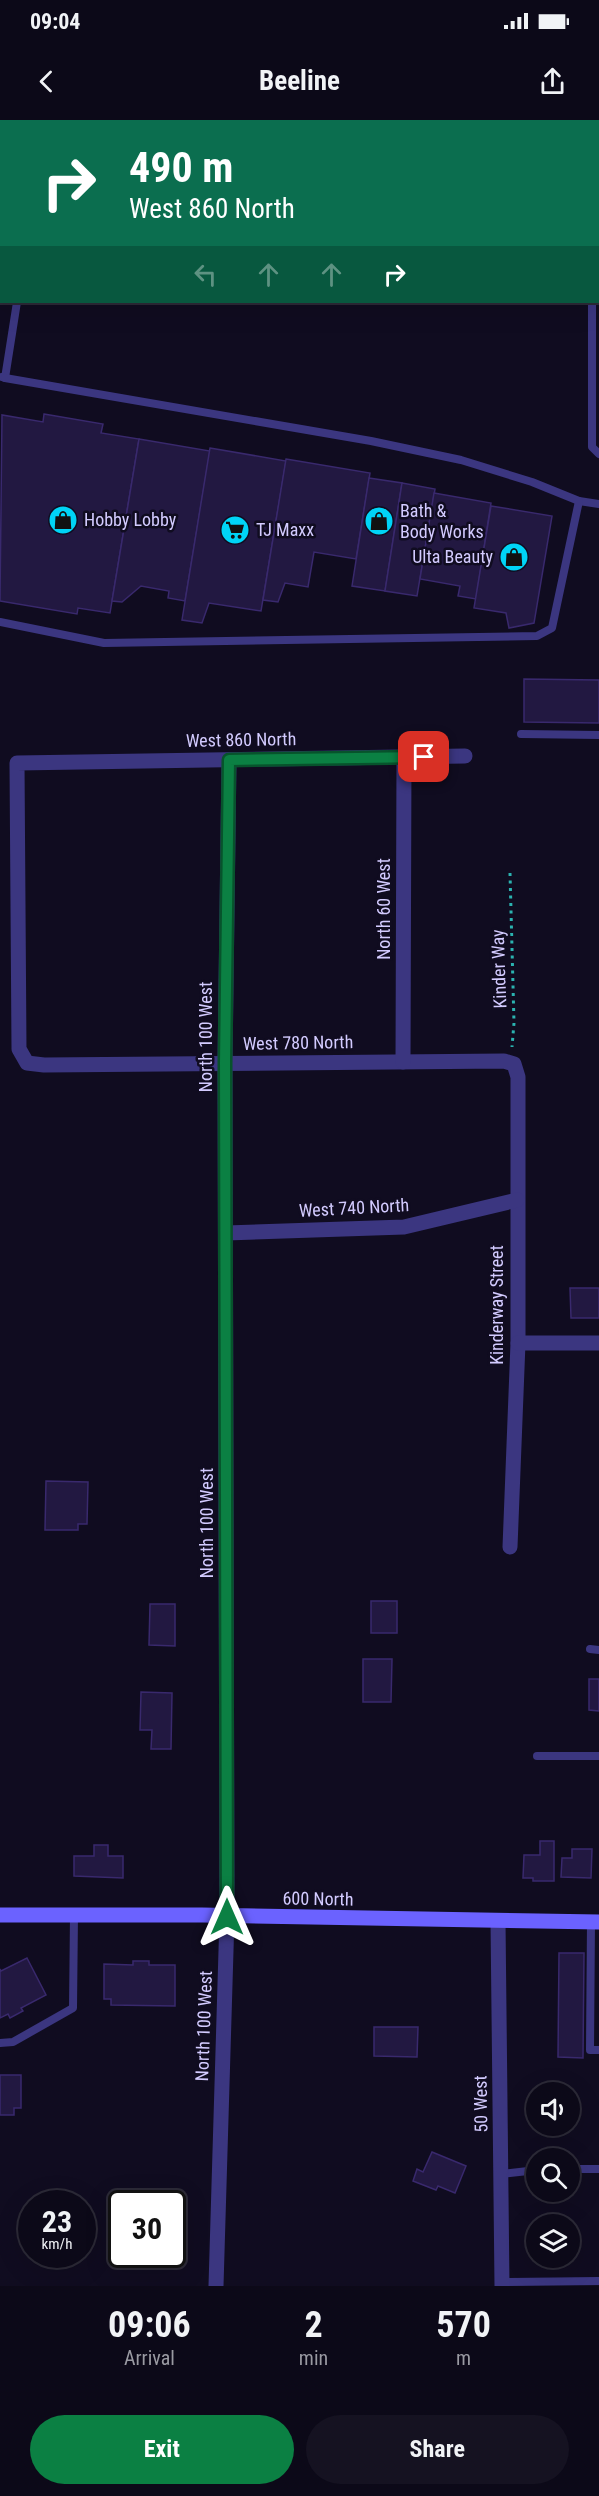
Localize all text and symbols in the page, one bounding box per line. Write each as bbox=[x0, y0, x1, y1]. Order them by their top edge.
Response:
text: 09:04 bbox=[30, 9, 81, 34]
icon: back bbox=[30, 65, 63, 98]
text: Beeline bbox=[259, 65, 340, 97]
icon: share bbox=[536, 65, 569, 98]
text: 490 m bbox=[129, 143, 234, 192]
icon: right bbox=[30, 144, 108, 222]
text: West 860 North bbox=[129, 193, 295, 225]
icon: left bbox=[189, 258, 222, 291]
icon: ahead bbox=[252, 258, 285, 291]
icon: ahead bbox=[315, 258, 348, 291]
icon: right bbox=[378, 258, 411, 291]
place label: Bath & Body Works bbox=[400, 500, 484, 542]
shop icon: Hobby Lobby bbox=[47, 504, 79, 536]
shop icon: Bath & Body Works bbox=[363, 505, 395, 537]
place label: Hobby Lobby bbox=[84, 509, 177, 530]
supermarket icon: TJ Maxx bbox=[219, 514, 251, 546]
place label: TJ Maxx bbox=[256, 519, 314, 540]
shop icon: Ulta Beauty bbox=[498, 541, 530, 573]
place label: Ulta Beauty bbox=[412, 546, 493, 567]
street label: West 860 North bbox=[186, 728, 296, 751]
pin bbox=[398, 731, 449, 782]
icon: arrive bbox=[407, 740, 440, 773]
street label: North 60 West bbox=[373, 858, 394, 960]
street label: Kinder Way bbox=[487, 929, 510, 1009]
street label: North 100 West bbox=[195, 982, 216, 1092]
street label: West 780 North bbox=[243, 1031, 353, 1054]
street label: West 740 North bbox=[298, 1194, 410, 1221]
street label: Kinderway Street bbox=[486, 1245, 507, 1365]
street label: North 100 West bbox=[196, 1468, 217, 1578]
position arrow bbox=[195, 1885, 259, 1949]
street label: 600 North bbox=[282, 1887, 354, 1910]
street label: North 100 West bbox=[191, 1970, 216, 2082]
street label: 50 West bbox=[470, 2075, 491, 2133]
map controls bbox=[526, 2082, 580, 2268]
button: sound bbox=[526, 2082, 580, 2136]
button: search bbox=[526, 2148, 580, 2202]
speed limit sign: 30 bbox=[108, 2190, 186, 2268]
text: 23 bbox=[42, 2204, 72, 2239]
button: layers bbox=[526, 2214, 580, 2268]
text: km/h bbox=[42, 2235, 72, 2253]
text: 09:06 bbox=[108, 2304, 191, 2346]
text: 2 bbox=[304, 2304, 323, 2346]
text: 570 bbox=[436, 2304, 491, 2346]
text: Arrival bbox=[124, 2346, 175, 2370]
text: min bbox=[299, 2346, 328, 2370]
text: m bbox=[456, 2346, 471, 2370]
button: Exit bbox=[30, 2415, 294, 2484]
button: Share bbox=[306, 2415, 569, 2484]

